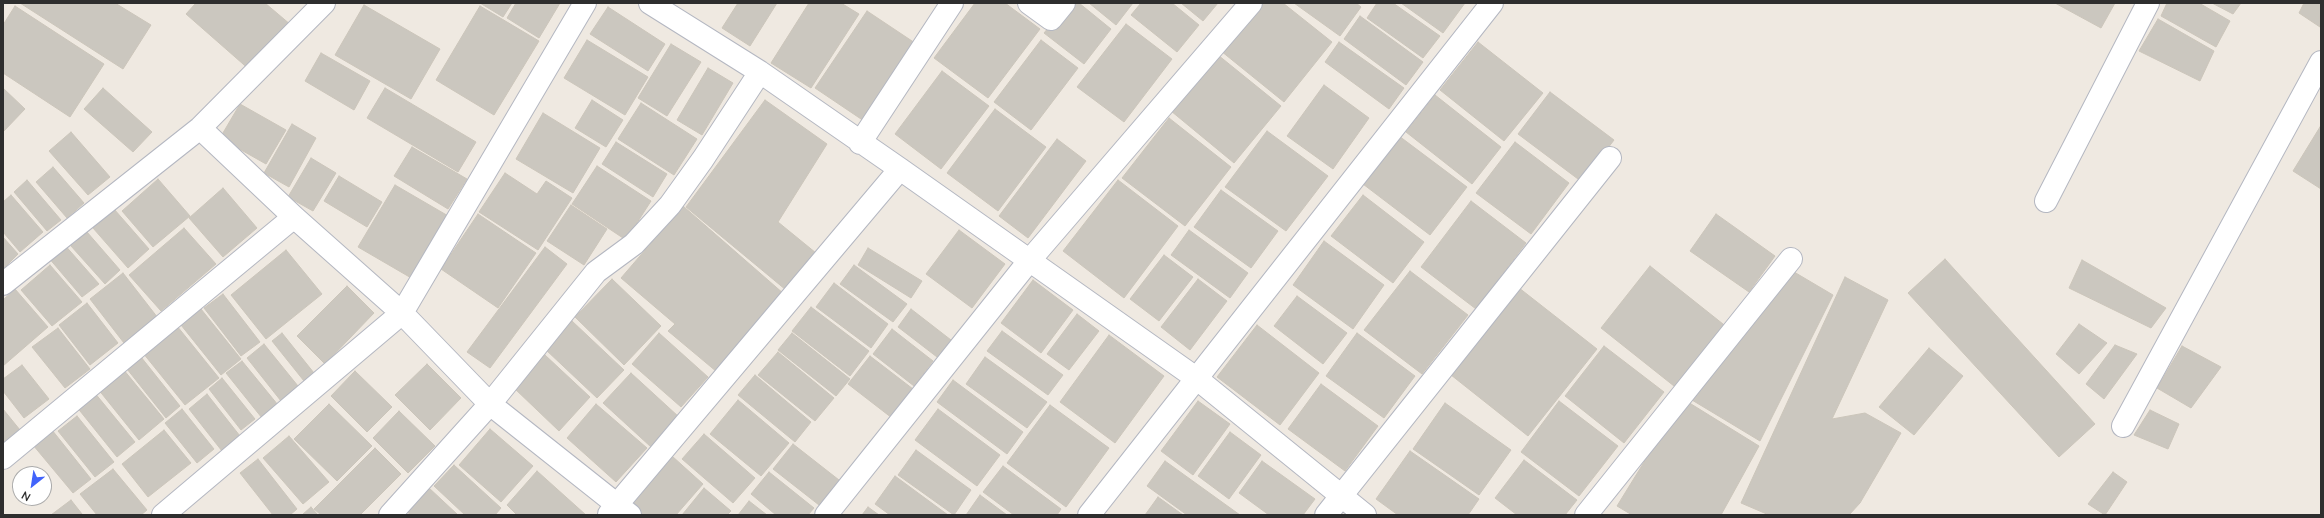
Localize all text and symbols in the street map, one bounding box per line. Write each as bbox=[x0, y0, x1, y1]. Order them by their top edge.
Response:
north arrow bbox=[12, 466, 52, 506]
text: N bbox=[19, 487, 34, 505]

